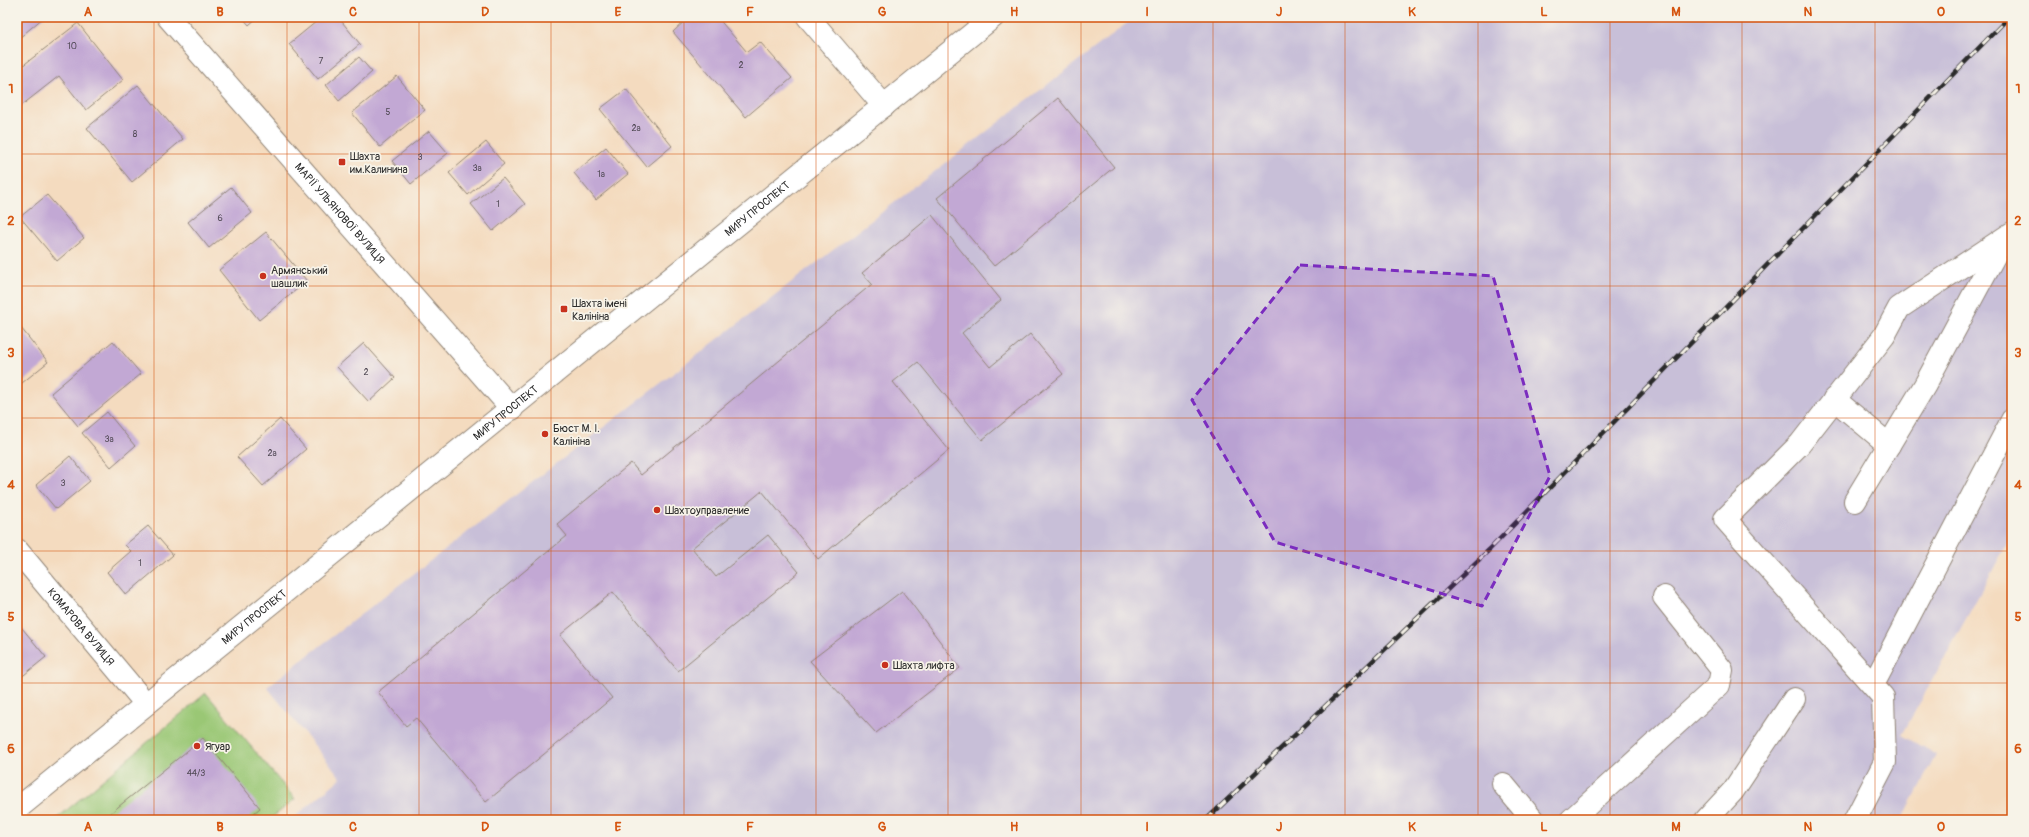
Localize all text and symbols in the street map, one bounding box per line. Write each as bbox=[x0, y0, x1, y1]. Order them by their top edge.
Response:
text: A bbox=[84, 4, 93, 20]
text: B bbox=[216, 4, 224, 20]
text: C bbox=[349, 4, 357, 20]
text: D bbox=[481, 4, 489, 20]
text: E bbox=[615, 4, 622, 20]
text: F bbox=[746, 4, 754, 20]
text: G bbox=[878, 4, 887, 20]
text: H bbox=[1010, 4, 1018, 20]
text: I bbox=[1145, 4, 1149, 20]
text: J bbox=[1276, 4, 1282, 20]
text: K bbox=[1408, 4, 1416, 20]
text: L bbox=[1540, 4, 1548, 20]
text: M bbox=[1671, 4, 1681, 20]
text: N bbox=[1804, 4, 1813, 20]
text: O bbox=[1937, 4, 1946, 20]
house number: 10 bbox=[67, 41, 77, 52]
house number: 7 bbox=[319, 56, 324, 67]
house number: 2 bbox=[738, 60, 744, 71]
text: 1 bbox=[8, 81, 14, 97]
text: 1 bbox=[2015, 81, 2021, 97]
house number: 5 bbox=[386, 107, 391, 118]
house number: 2а bbox=[631, 123, 641, 134]
house number: 8 bbox=[133, 129, 138, 140]
place label: Шахта им.Калинина bbox=[350, 150, 408, 176]
house number: 3 bbox=[417, 152, 423, 163]
marker: Шахта им.Калинина bbox=[337, 157, 347, 167]
street label: МАРІЇ УЛЬЯНОВОЇ ВУЛИЦЯ bbox=[292, 160, 387, 267]
house number: 3а bbox=[472, 163, 482, 174]
house number: 1а bbox=[597, 169, 605, 180]
street label: МИРУ ПРОСПЕКТ bbox=[722, 179, 792, 239]
house number: 1 bbox=[496, 199, 500, 210]
text: 2 bbox=[7, 213, 15, 229]
house number: 6 bbox=[217, 213, 223, 224]
text: 2 bbox=[2014, 213, 2022, 229]
place label: Армянський шашлик bbox=[271, 264, 328, 290]
marker: Армянський шашлик bbox=[258, 271, 268, 281]
place label: Шахта імені Калініна bbox=[572, 297, 627, 323]
marker: Шахта імені Калініна bbox=[559, 304, 569, 314]
text: 3 bbox=[7, 345, 15, 361]
text: 3 bbox=[2014, 345, 2022, 361]
house number: 2 bbox=[363, 367, 369, 378]
street label: МИРУ ПРОСПЕКТ bbox=[471, 383, 541, 443]
place label: Бюст М. І. Калініна bbox=[553, 422, 600, 448]
marker: Бюст М. І. Калініна bbox=[540, 429, 550, 439]
house number: 3а bbox=[104, 434, 114, 445]
house number: 2а bbox=[267, 448, 277, 459]
text: 4 bbox=[7, 477, 15, 493]
text: 4 bbox=[2014, 477, 2022, 493]
house number: 3 bbox=[60, 478, 66, 489]
place label: Шахтоуправление bbox=[665, 504, 750, 517]
marker: Шахтоуправление bbox=[652, 505, 662, 515]
house number: 1 bbox=[138, 558, 142, 569]
street label: КОМАРОВА ВУЛИЦЯ bbox=[45, 586, 117, 668]
street label: МИРУ ПРОСПЕКТ bbox=[219, 587, 289, 647]
text: 5 bbox=[7, 609, 15, 625]
text: 5 bbox=[2014, 609, 2022, 625]
place label: Шахта лифта bbox=[893, 659, 955, 672]
marker: Шахта лифта bbox=[880, 660, 890, 670]
place label: Ягуар bbox=[205, 740, 230, 753]
text: 6 bbox=[7, 741, 15, 757]
marker: Ягуар bbox=[192, 741, 202, 751]
text: 6 bbox=[2014, 741, 2022, 757]
house number: 44/3 bbox=[187, 768, 205, 779]
text: A bbox=[84, 819, 93, 835]
text: B bbox=[216, 819, 224, 835]
text: C bbox=[349, 819, 357, 835]
text: D bbox=[481, 819, 489, 835]
text: E bbox=[615, 819, 622, 835]
text: F bbox=[746, 819, 754, 835]
text: G bbox=[878, 819, 887, 835]
text: H bbox=[1010, 819, 1018, 835]
text: I bbox=[1145, 819, 1149, 835]
text: J bbox=[1276, 819, 1282, 835]
text: K bbox=[1408, 819, 1416, 835]
text: L bbox=[1540, 819, 1548, 835]
text: M bbox=[1671, 819, 1681, 835]
text: N bbox=[1804, 819, 1813, 835]
text: O bbox=[1937, 819, 1946, 835]

